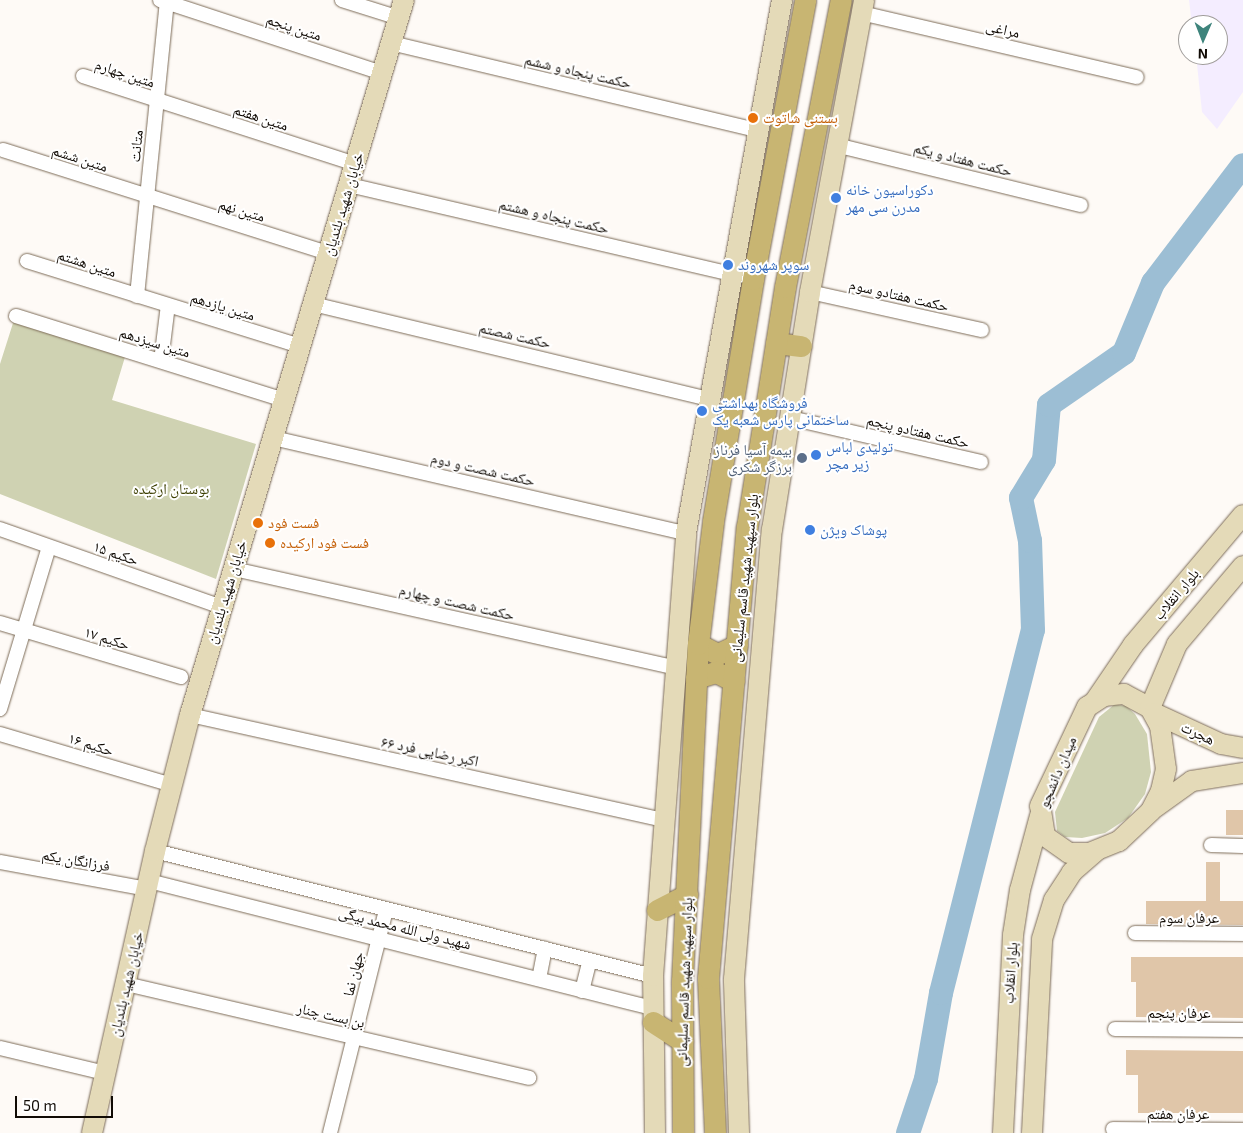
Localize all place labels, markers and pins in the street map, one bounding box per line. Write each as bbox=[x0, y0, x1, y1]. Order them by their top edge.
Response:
place label: بستنی شاتوت bbox=[763, 109, 838, 127]
marker: بستنی شاتوت bbox=[747, 112, 759, 124]
place label: دکوراسیون خانه مدرن سی مهر bbox=[846, 180, 933, 215]
marker: دکوراسیون خانه مدرن سی مهر bbox=[830, 192, 842, 204]
place label: سوپر شهروند bbox=[738, 256, 809, 274]
marker: سوپر شهروند bbox=[722, 259, 734, 271]
place label: فروشگاه بهداشتی ساختمانی پارس شعبه یک bbox=[712, 393, 849, 428]
marker: فروشگاه بهداشتی ساختمانی پارس شعبه یک bbox=[696, 405, 708, 417]
place label: تولیدی لباس زیر مچر bbox=[826, 437, 893, 472]
place label: بیمه آسیا فرناز برزگر شکری bbox=[714, 440, 792, 475]
marker: تولیدی لباس زیر مچر bbox=[810, 449, 822, 461]
marker: بیمه آسیا فرناز برزگر شکری bbox=[796, 452, 808, 464]
place label: فست فود bbox=[268, 514, 319, 532]
marker: فست فود bbox=[252, 517, 264, 529]
place label: پوشاک ویژن bbox=[820, 521, 887, 539]
marker: پوشاک ویژن bbox=[804, 524, 816, 536]
place label: فست فود ارکیده bbox=[280, 534, 369, 552]
marker: فست فود ارکیده bbox=[264, 537, 276, 549]

